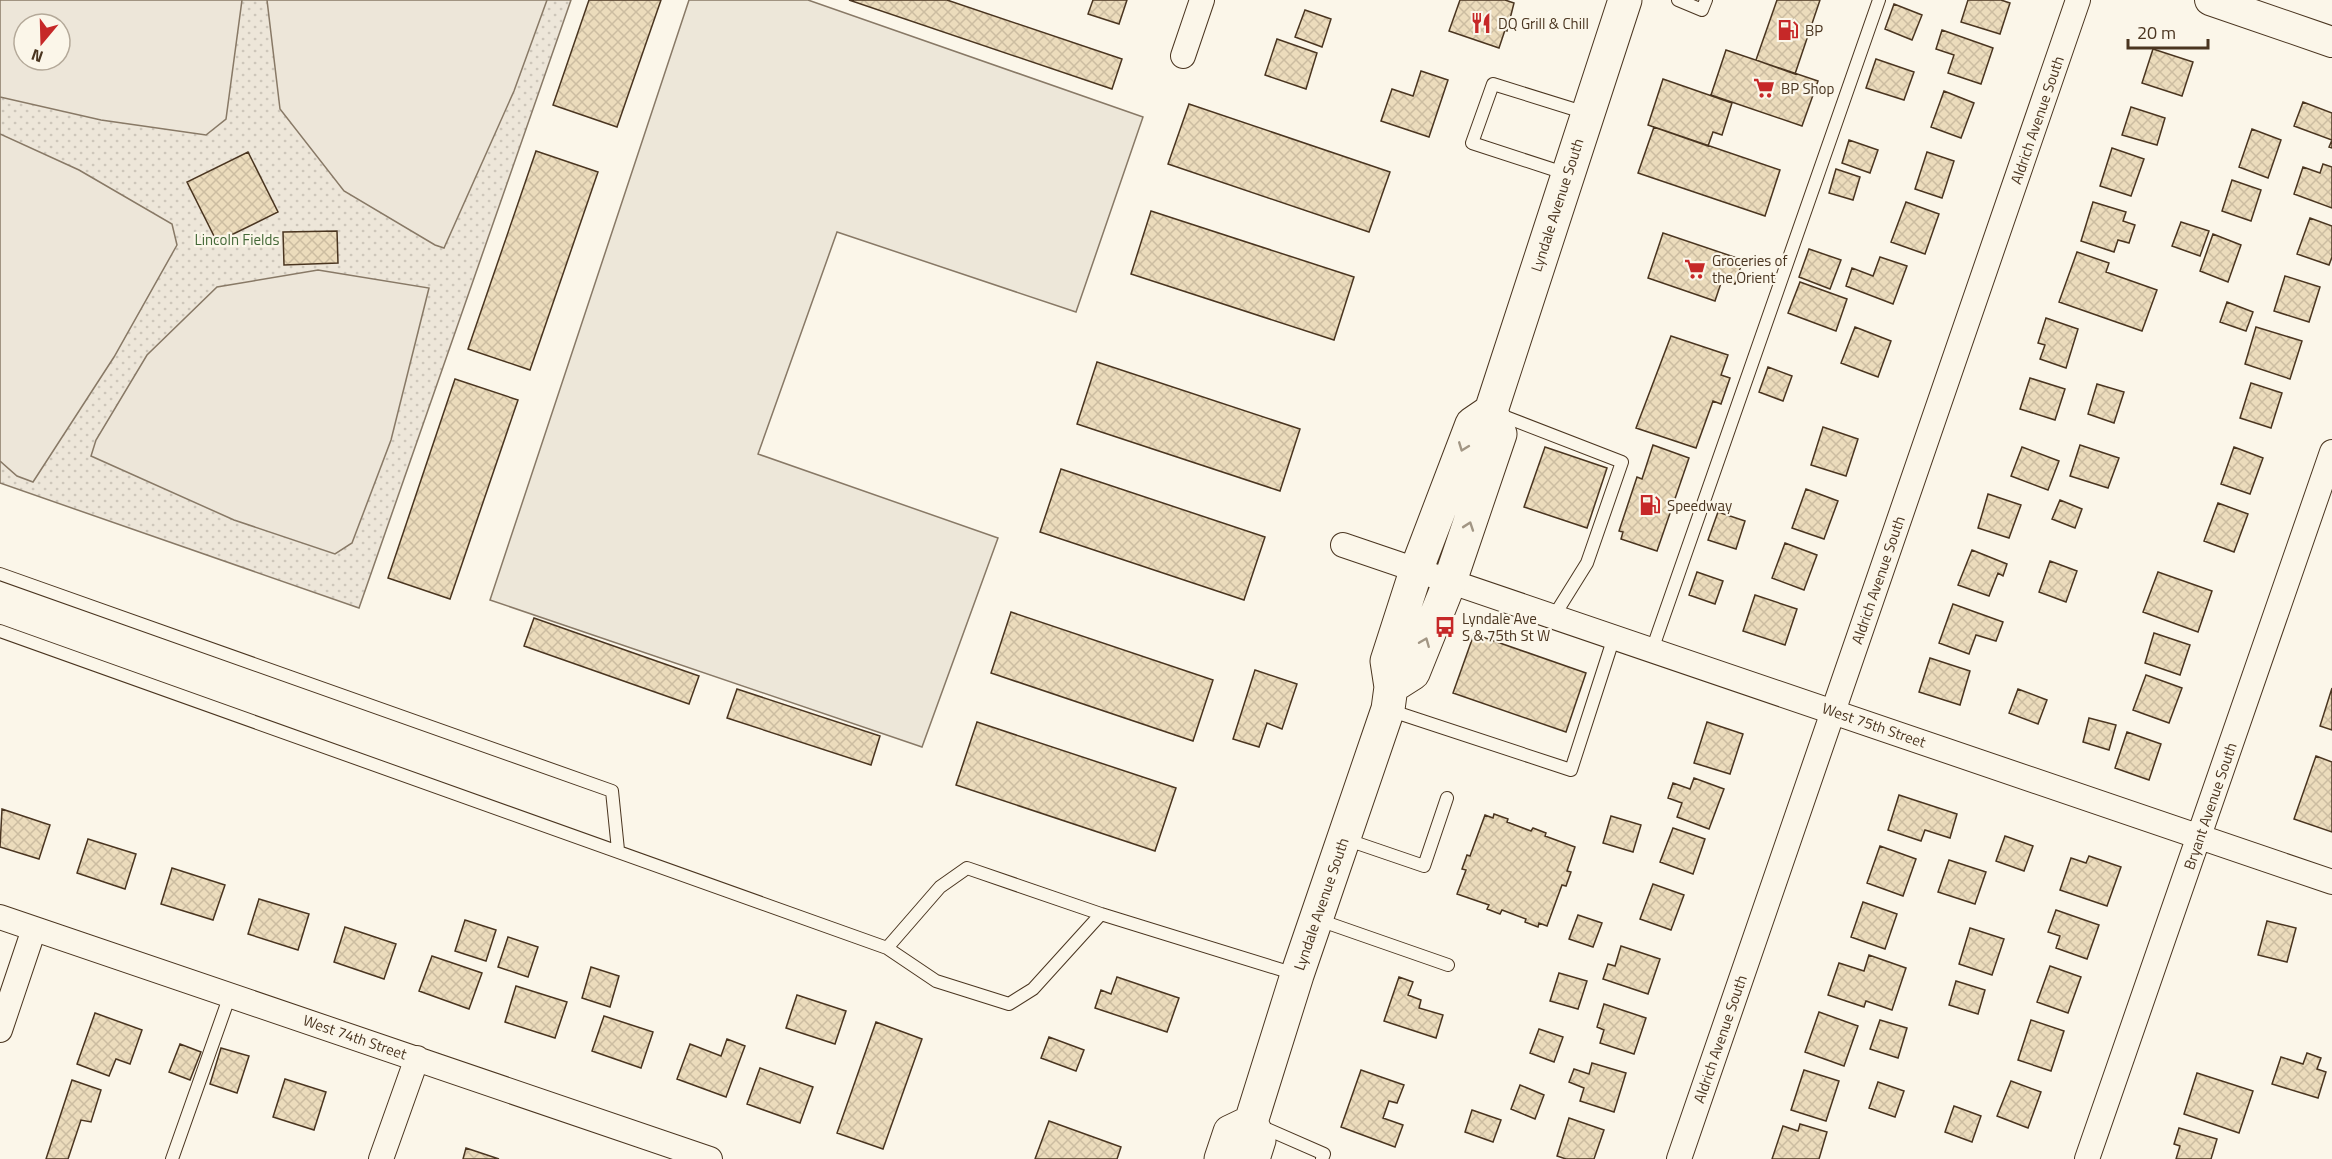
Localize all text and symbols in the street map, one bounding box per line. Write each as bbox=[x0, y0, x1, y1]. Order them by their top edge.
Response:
restaurant icon: DQ Grill & Chill bbox=[1469, 11, 1493, 35]
north arrow bbox=[12, 12, 72, 72]
place label: DQ Grill & Chill bbox=[1498, 12, 1589, 35]
scale bar bbox=[2128, 12, 2208, 50]
fuel station icon: BP bbox=[1776, 18, 1800, 42]
place label: BP bbox=[1805, 19, 1823, 42]
text: 20 m bbox=[2137, 19, 2176, 46]
text: N bbox=[28, 43, 46, 69]
street label: Aldrich Avenue South bbox=[2004, 53, 2070, 187]
supermarket icon: BP Shop bbox=[1752, 76, 1776, 100]
place label: BP Shop bbox=[1781, 77, 1835, 100]
street label: Lyndale Avenue South bbox=[1525, 135, 1589, 275]
park label: Lincoln Fields bbox=[195, 228, 279, 251]
place label: Groceries of the Orient bbox=[1712, 249, 1787, 289]
supermarket icon: Groceries of the Orient bbox=[1683, 257, 1707, 281]
one-way arrow bbox=[1458, 442, 1471, 452]
fuel station icon: Speedway bbox=[1638, 493, 1662, 517]
place label: Speedway bbox=[1667, 494, 1732, 517]
street label: Aldrich Avenue South bbox=[1845, 513, 1911, 647]
one-way arrow bbox=[1461, 521, 1474, 531]
place label: Lyndale Ave S & 75th St W bbox=[1462, 607, 1550, 647]
bus stop icon: Lyndale Ave S & 75th St W bbox=[1433, 615, 1457, 639]
one-way arrow bbox=[1418, 637, 1430, 648]
street label: West 75th Street bbox=[1819, 697, 1930, 754]
street label: Bryant Avenue South bbox=[2177, 739, 2243, 873]
street label: Lyndale Avenue South bbox=[1287, 834, 1355, 974]
street label: Aldrich Avenue South bbox=[1687, 972, 1753, 1106]
street label: West 74th Street bbox=[300, 1009, 411, 1066]

